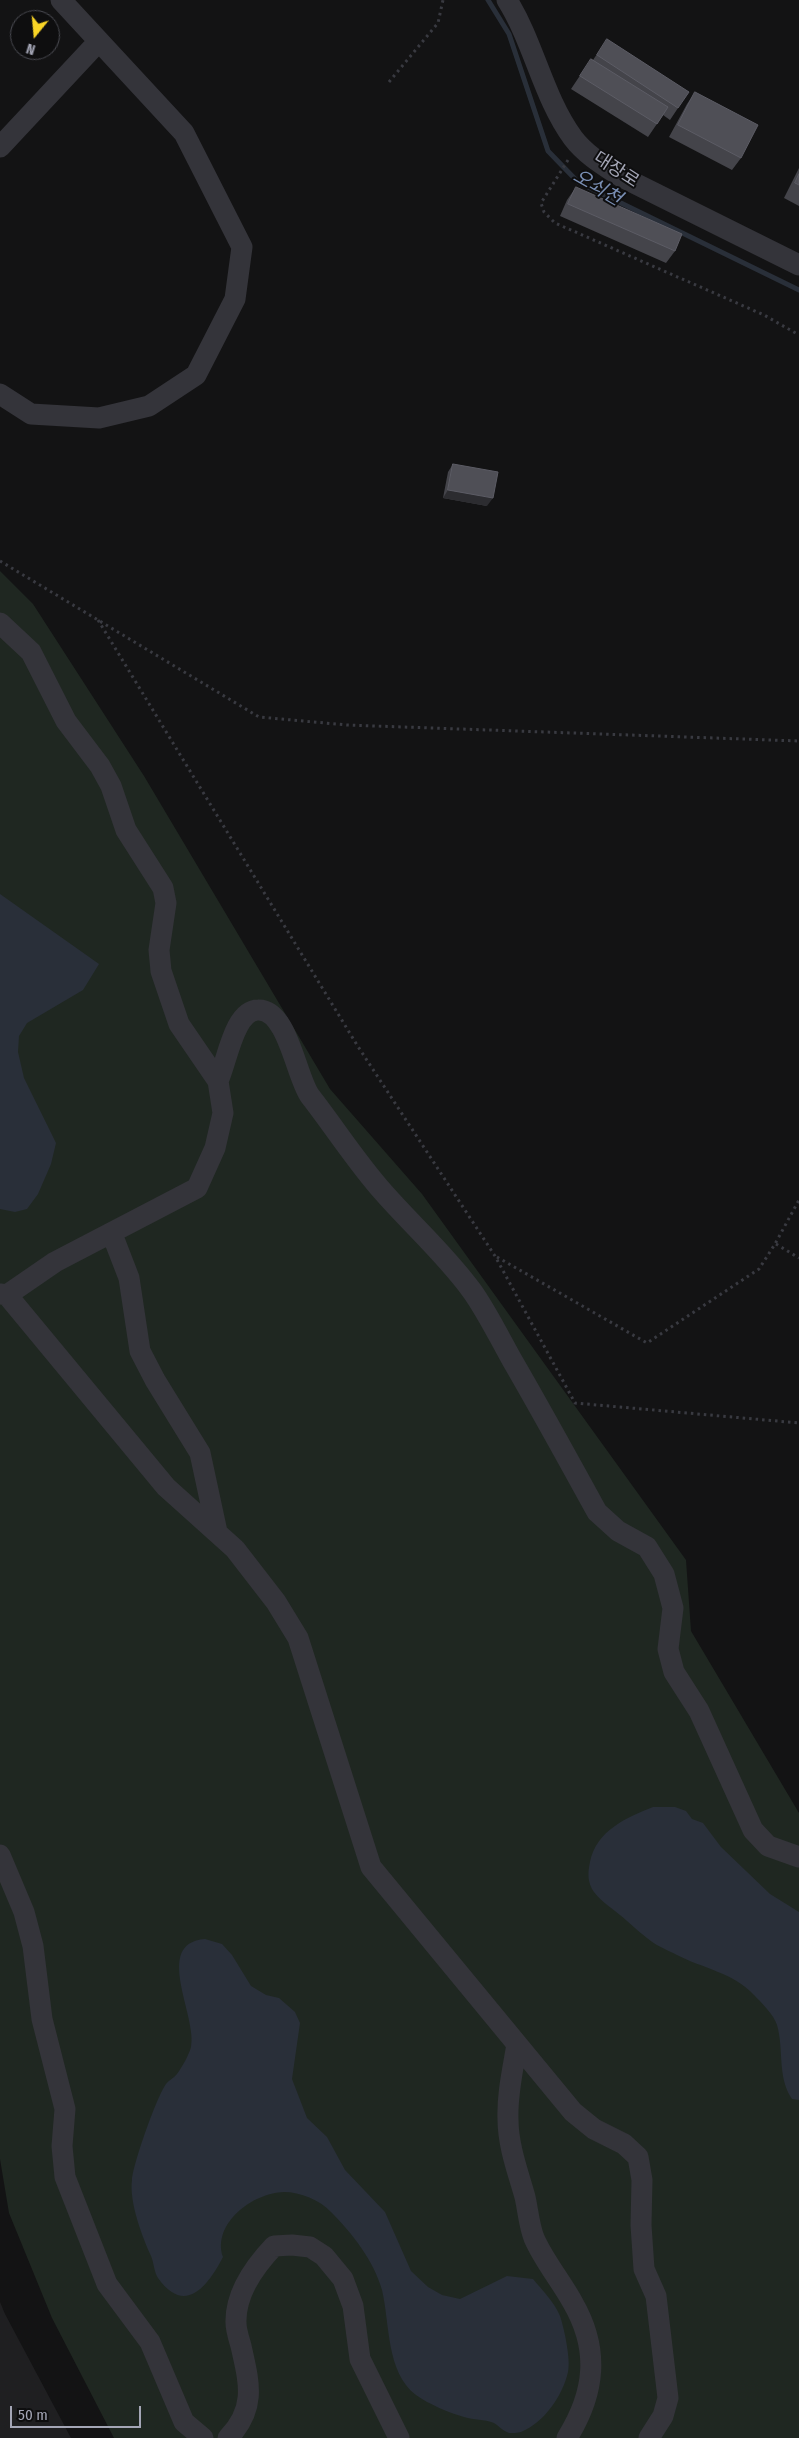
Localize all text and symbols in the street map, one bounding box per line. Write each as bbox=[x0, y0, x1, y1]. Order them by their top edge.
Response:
north arrow bbox=[10, 10, 60, 60]
text: N bbox=[24, 40, 37, 58]
street label: 대장로 bbox=[589, 147, 643, 193]
water label: 오쇠천 bbox=[569, 165, 625, 211]
scale bar bbox=[12, 2396, 144, 2428]
text: 50 m bbox=[18, 2406, 48, 2424]

